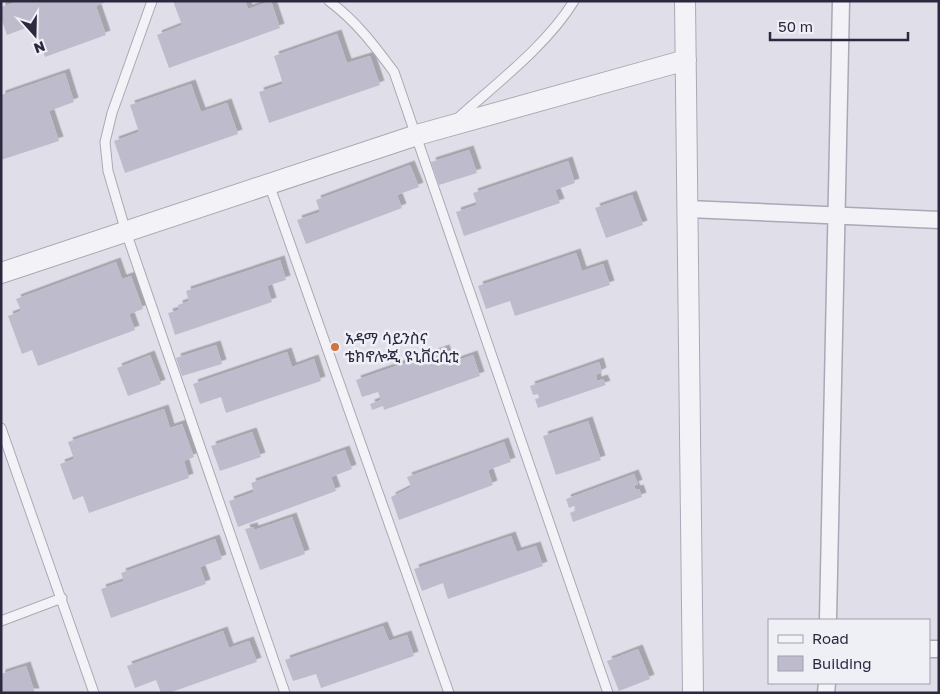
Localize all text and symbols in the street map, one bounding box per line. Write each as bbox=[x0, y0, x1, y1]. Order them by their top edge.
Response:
north arrow bbox=[10, 10, 60, 60]
scale bar bbox=[770, 10, 908, 42]
text: 50 m bbox=[778, 17, 813, 35]
text: N bbox=[32, 38, 48, 57]
place label: አዳማ ሳይንስና ቴክኖሎጂ ዩኒቨርሲቲ bbox=[345, 328, 459, 366]
marker: አዳማ ሳይንስና ቴክኖሎጂ ዩኒቨርሲቲ bbox=[329, 341, 341, 353]
legend bbox=[768, 619, 930, 684]
text: Road bbox=[812, 629, 849, 647]
text: Building bbox=[812, 654, 872, 672]

